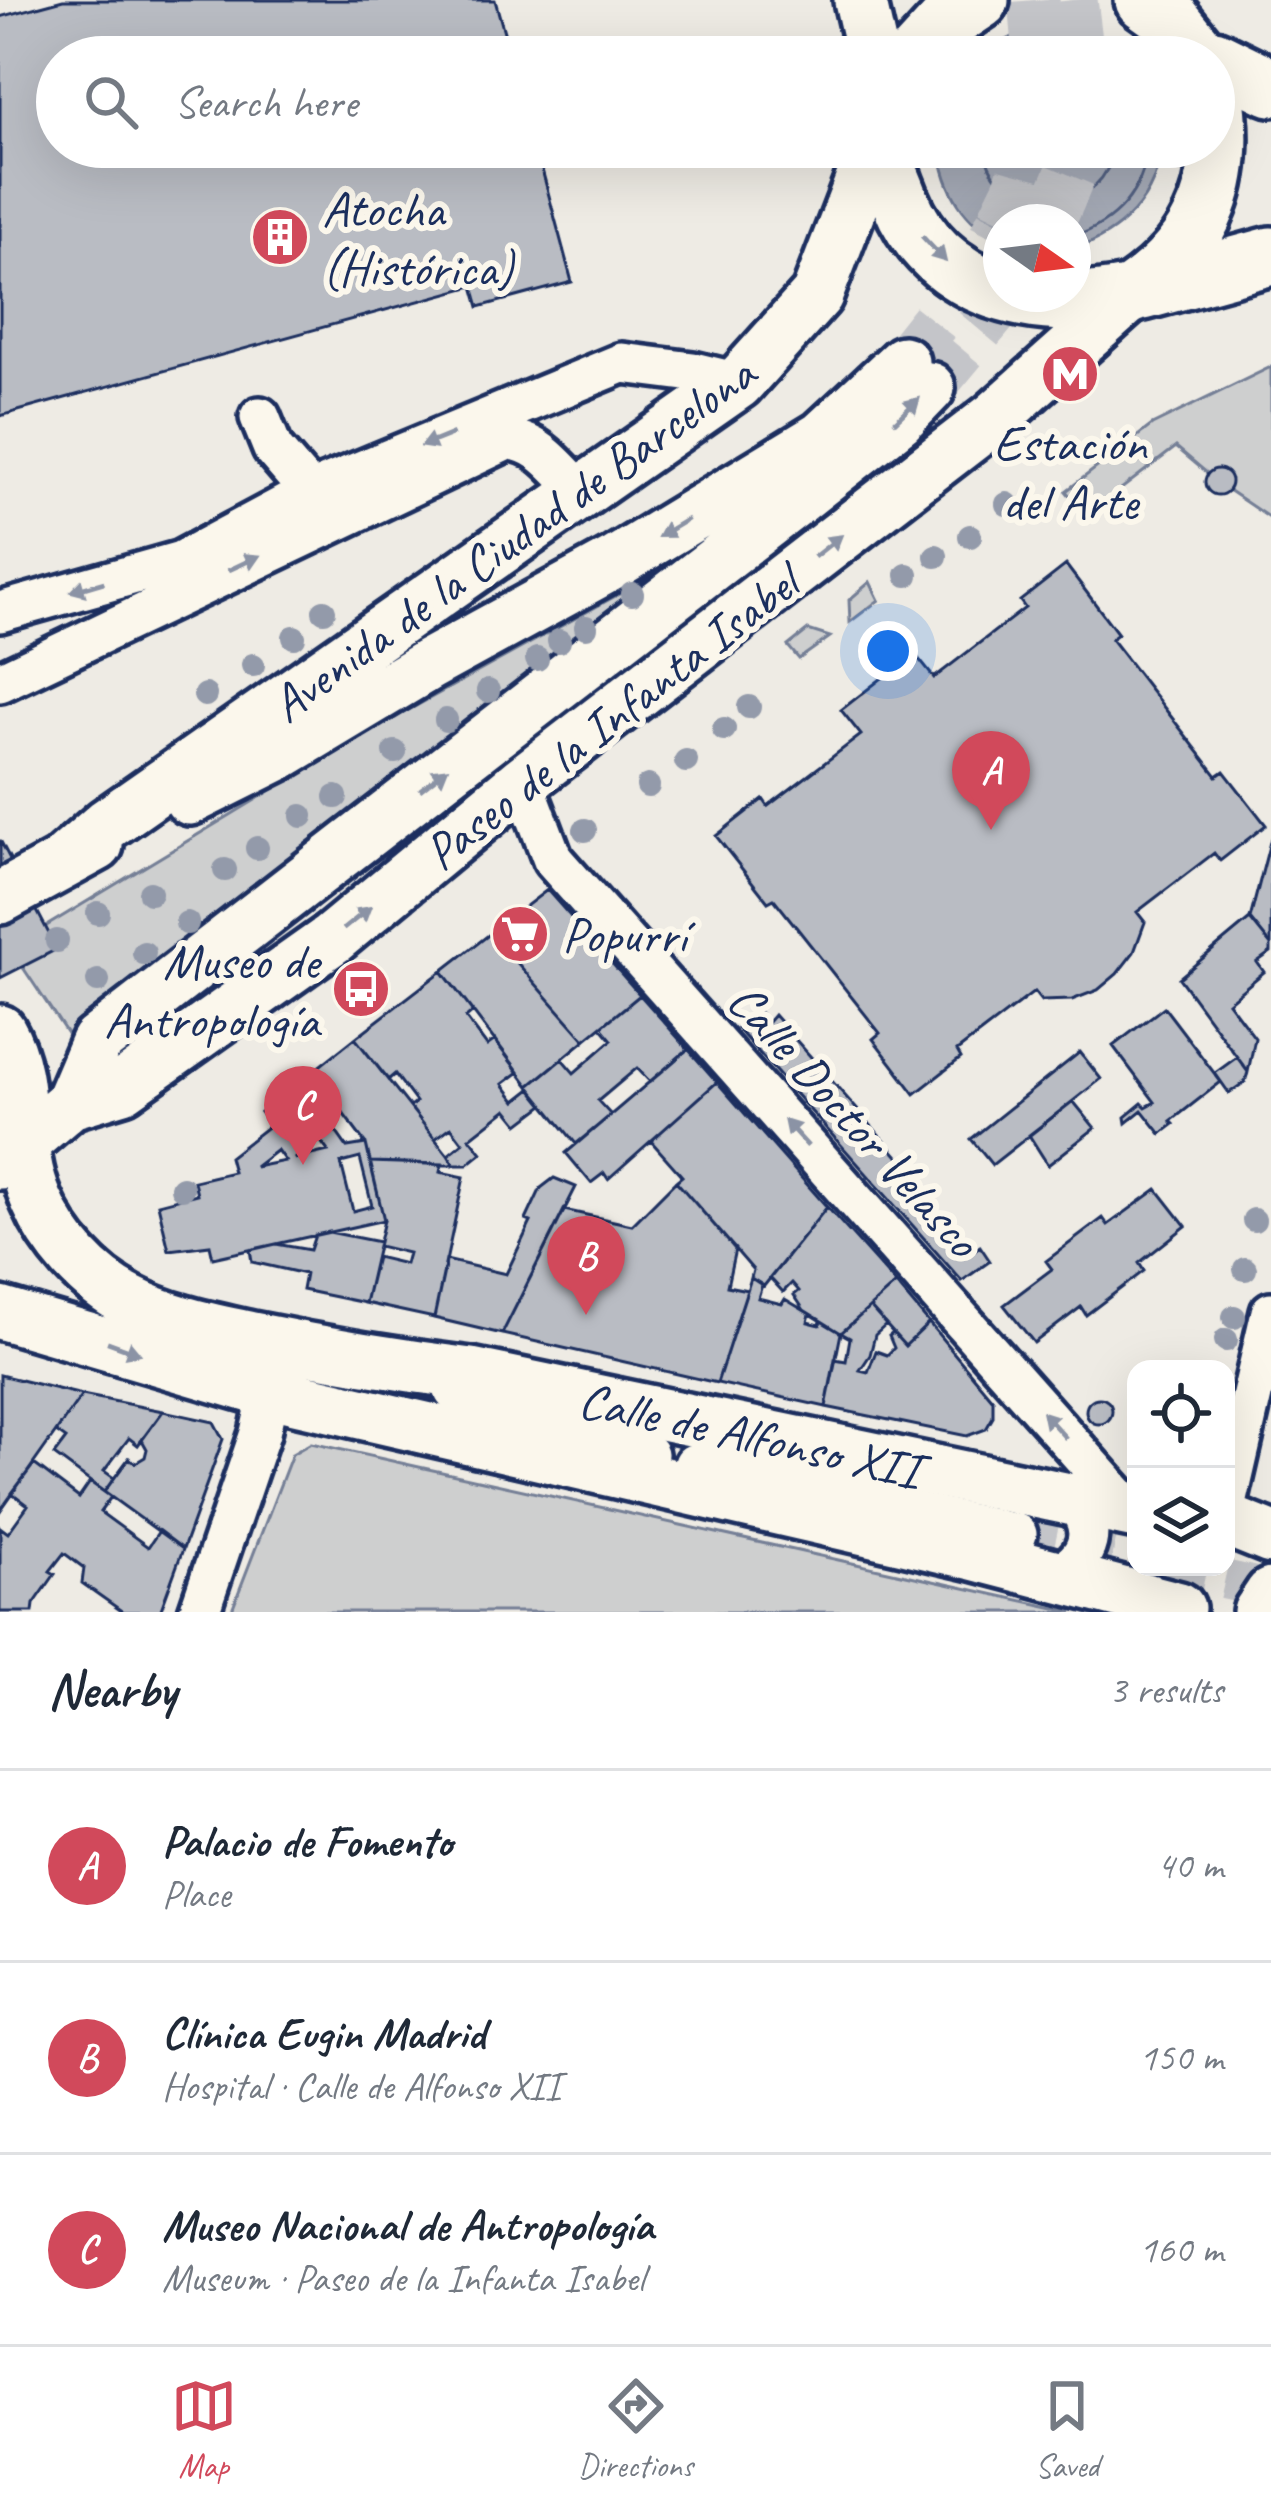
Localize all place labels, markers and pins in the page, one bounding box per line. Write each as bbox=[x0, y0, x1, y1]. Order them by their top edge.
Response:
place label: Atocha (Histórica) bbox=[322, 177, 516, 300]
building icon: Atocha (Histórica) bbox=[249, 206, 311, 268]
metro station icon: Estación del Arte bbox=[1039, 343, 1101, 405]
place label: Estación del Arte bbox=[993, 411, 1149, 534]
pin: A bbox=[952, 731, 1030, 830]
supermarket icon: Popurrí bbox=[489, 903, 551, 965]
place label: Popurrí bbox=[562, 903, 696, 967]
place label: Museo de Antropología bbox=[104, 929, 323, 1052]
bus stop icon: Museo de Antropología bbox=[330, 958, 392, 1020]
pin: C bbox=[264, 1066, 342, 1165]
pin: B bbox=[547, 1216, 625, 1315]

